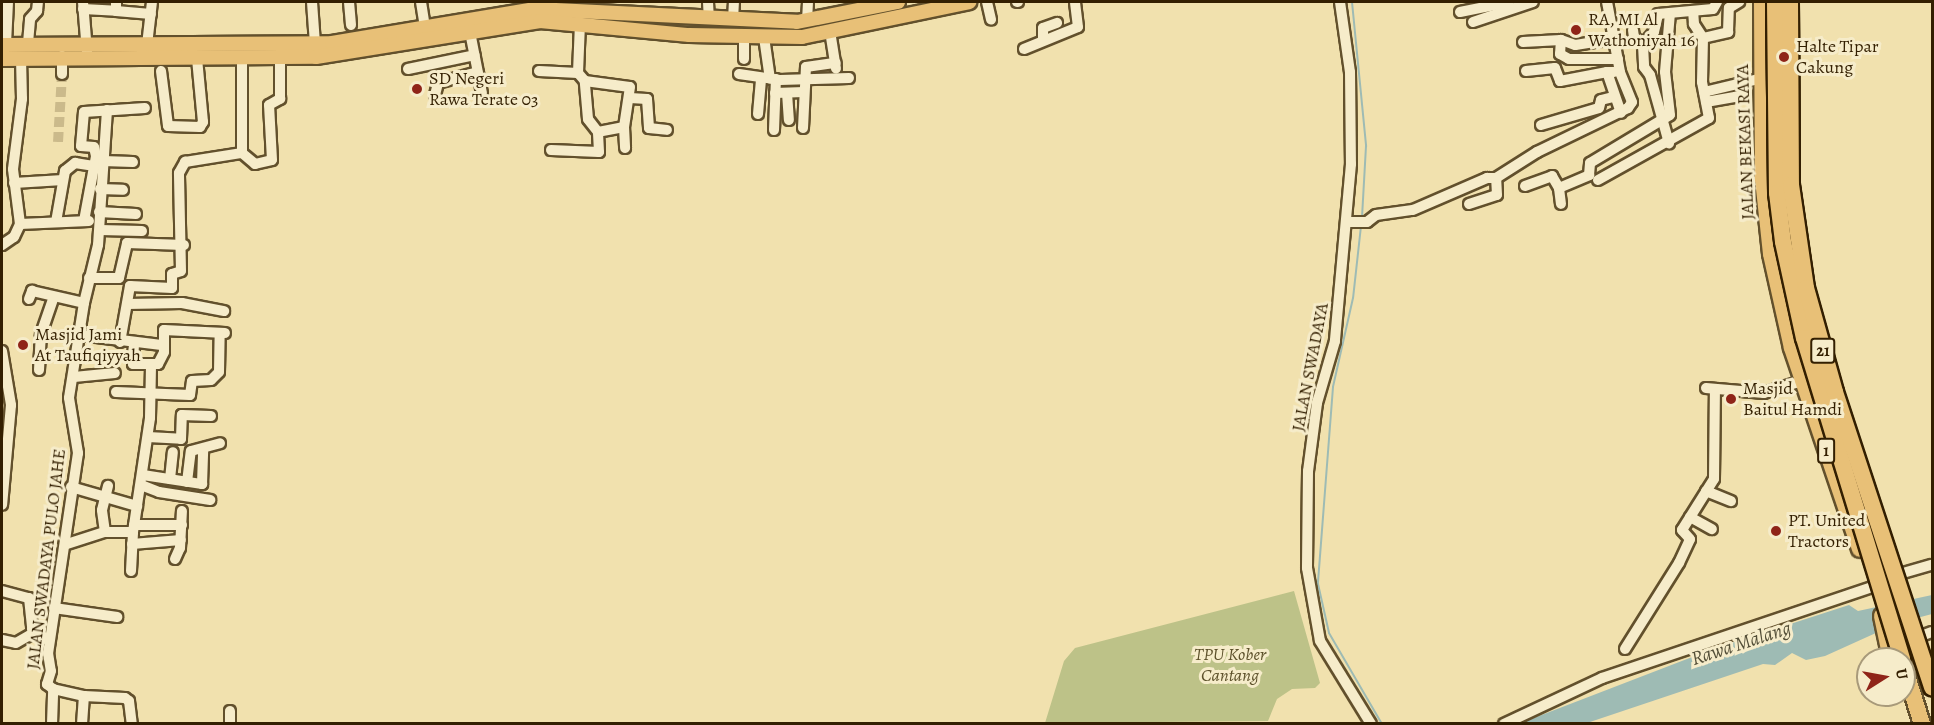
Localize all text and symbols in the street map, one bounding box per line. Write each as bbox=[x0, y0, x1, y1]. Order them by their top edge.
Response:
place label: RA, MI Al Wathoniyah 16 bbox=[1588, 9, 1695, 52]
marker: RA, MI Al Wathoniyah 16 bbox=[1569, 23, 1583, 37]
place label: Halte Tipar Cakung bbox=[1796, 36, 1879, 78]
marker: Halte Tipar Cakung bbox=[1777, 50, 1791, 64]
street label: JALAN BEKASI RAYA bbox=[1731, 64, 1759, 220]
place label: SD Negeri Rawa Terate 03 bbox=[429, 68, 539, 110]
marker: SD Negeri Rawa Terate 03 bbox=[410, 82, 424, 96]
street label: JALAN SWADAYA bbox=[1287, 301, 1333, 433]
place label: Masjid Jami At Taufiqiyyah bbox=[35, 324, 141, 366]
marker: Masjid Jami At Taufiqiyyah bbox=[16, 338, 30, 352]
road number: 21 bbox=[1810, 338, 1836, 364]
place label: Masjid Baitul Hamdi bbox=[1743, 378, 1842, 420]
marker: Masjid Baitul Hamdi bbox=[1724, 392, 1738, 406]
road number: 1 bbox=[1817, 438, 1835, 464]
street label: JALAN SWADAYA PULO JAHE bbox=[22, 448, 70, 670]
place label: PT. United Tractors bbox=[1788, 510, 1866, 552]
marker: PT. United Tractors bbox=[1769, 524, 1783, 538]
water label: Rawa Malang bbox=[1688, 616, 1794, 670]
park label: TPU Kober Cantang bbox=[1194, 644, 1266, 686]
north arrow bbox=[1856, 647, 1916, 707]
text: U bbox=[1890, 667, 1914, 681]

